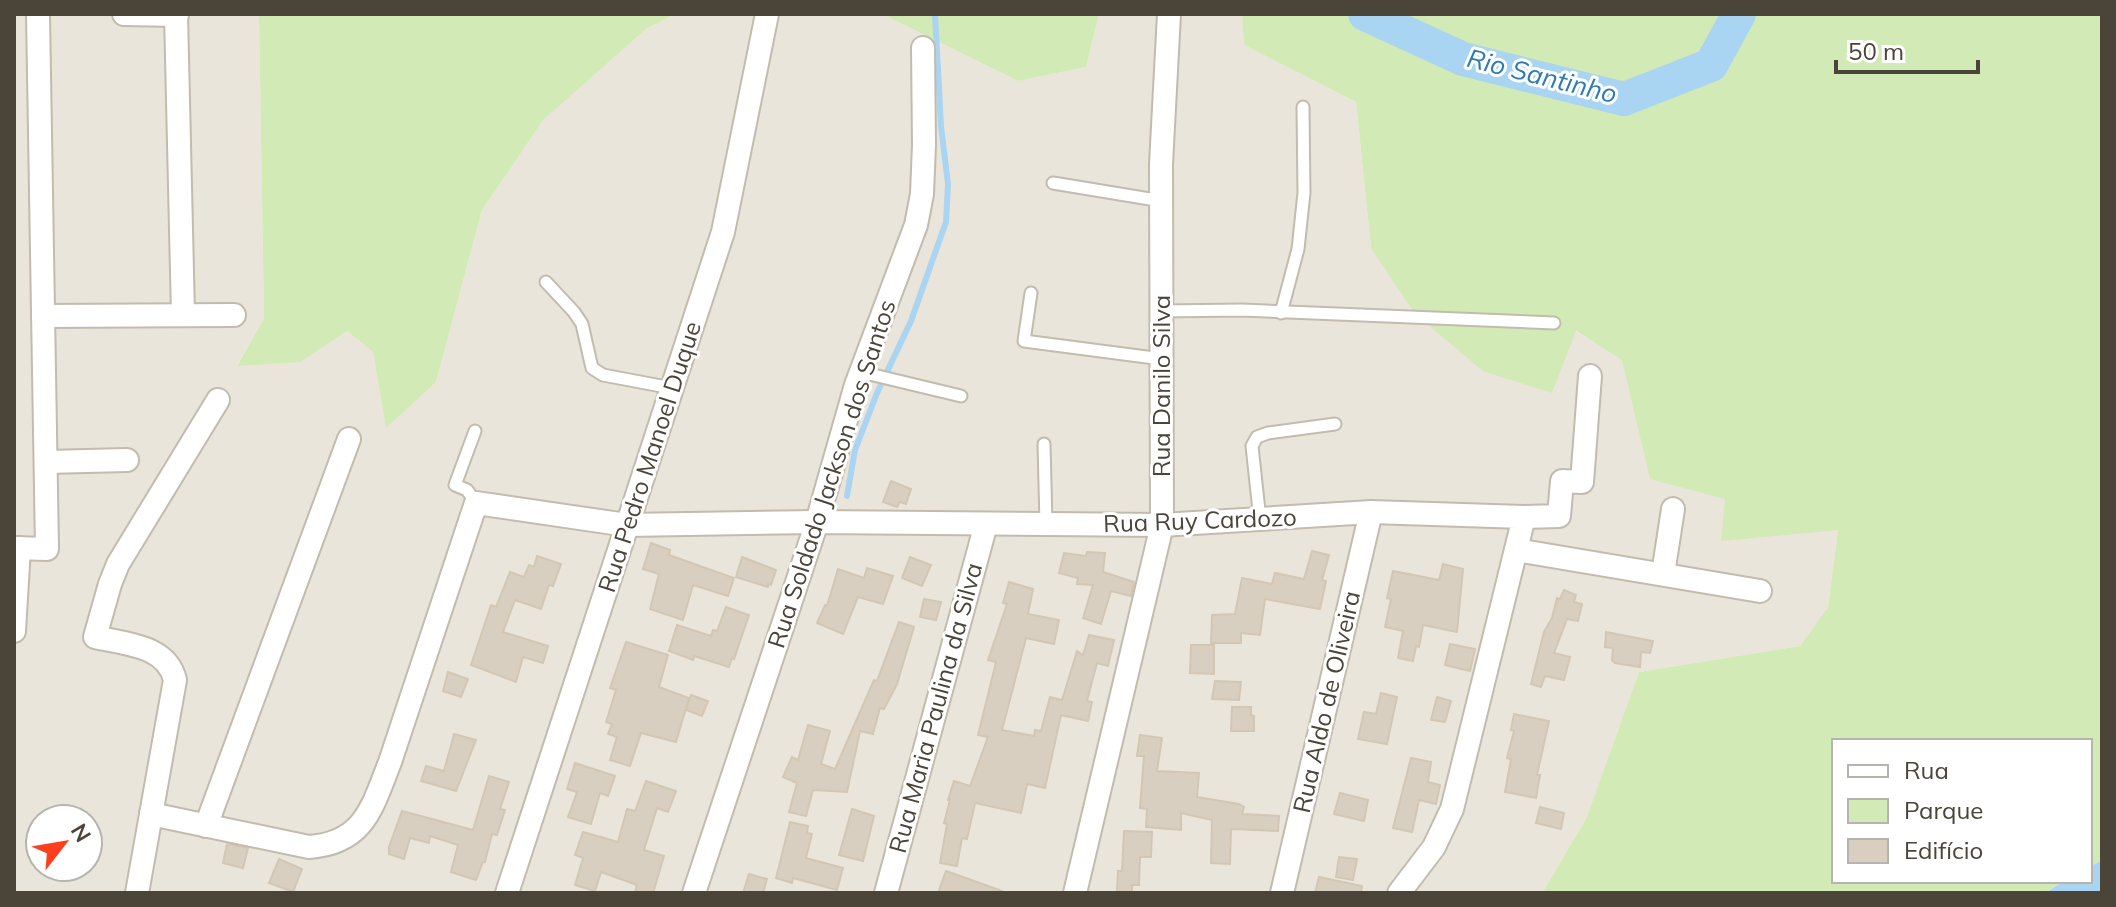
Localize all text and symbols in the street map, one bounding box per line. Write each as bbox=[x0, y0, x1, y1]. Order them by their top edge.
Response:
scale bar bbox=[1836, 24, 1978, 74]
text: 50 m bbox=[1848, 36, 1904, 66]
water label: Rio Santinho bbox=[1464, 41, 1621, 110]
street label: Rua Danilo Silva bbox=[1146, 295, 1176, 477]
street label: Rua Soldado Jackson dos Santos bbox=[760, 296, 902, 652]
street label: Rua Pedro Manoel Duque bbox=[591, 317, 707, 596]
street label: Rua Ruy Cardozo bbox=[1103, 502, 1297, 538]
street label: Rua Maria Paulina da Silva bbox=[882, 559, 988, 856]
street label: Rua Aldo de Oliveira bbox=[1286, 588, 1366, 816]
legend bbox=[1832, 739, 2092, 883]
text: Rua bbox=[1904, 755, 1949, 785]
text: Parque bbox=[1904, 795, 1983, 825]
north arrow bbox=[24, 803, 104, 883]
text: N bbox=[65, 818, 97, 847]
text: Edifício bbox=[1904, 835, 1983, 865]

